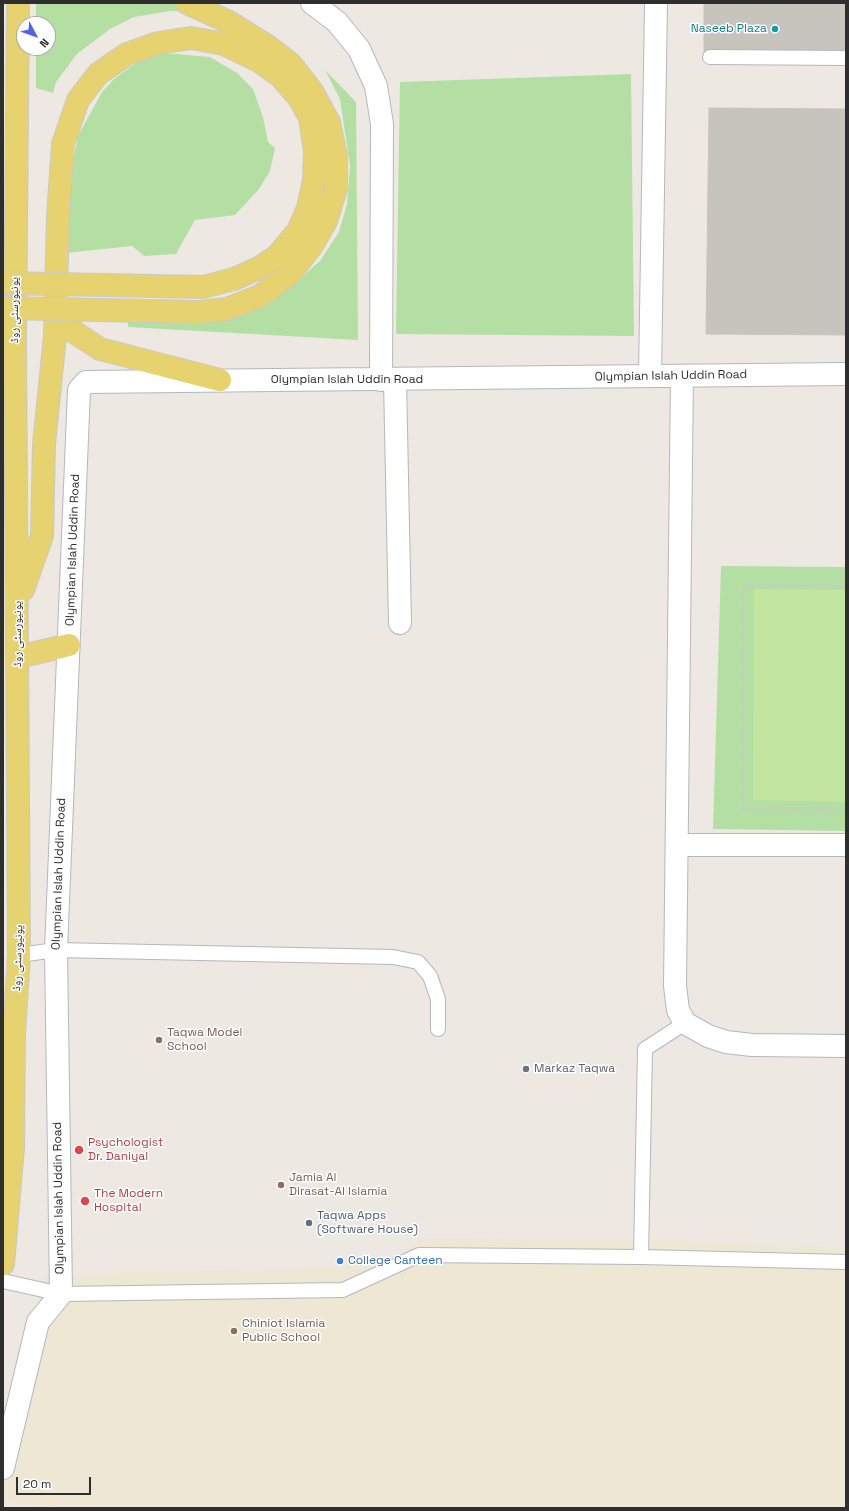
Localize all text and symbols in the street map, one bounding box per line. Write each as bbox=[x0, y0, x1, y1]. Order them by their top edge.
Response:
north arrow bbox=[16, 16, 56, 56]
place label: Naseeb Plaza bbox=[691, 22, 767, 36]
marker: Naseeb Plaza bbox=[770, 24, 780, 34]
text: N bbox=[37, 36, 52, 51]
street label: یونیورسٹی روڈ bbox=[8, 277, 22, 343]
street label: Olympian Islah Uddin Road bbox=[595, 367, 747, 385]
street label: Olympian Islah Uddin Road bbox=[271, 373, 423, 387]
street label: Olympian Islah Uddin Road bbox=[63, 474, 83, 626]
street label: یونیورسٹی روڈ bbox=[11, 601, 25, 667]
street label: Olympian Islah Uddin Road bbox=[49, 798, 69, 950]
street label: یونیورسٹی روڈ bbox=[10, 925, 26, 991]
place label: Taqwa Model School bbox=[167, 1026, 243, 1054]
marker: Taqwa Model School bbox=[154, 1035, 164, 1045]
place label: Markaz Taqwa bbox=[534, 1062, 615, 1076]
marker: Markaz Taqwa bbox=[521, 1064, 531, 1074]
street label: Olympian Islah Uddin Road bbox=[50, 1122, 68, 1274]
place label: Psychologist Dr. Daniyal bbox=[88, 1136, 163, 1164]
marker: Psychologist Dr. Daniyal bbox=[73, 1144, 85, 1156]
place label: Jamia Al Dirasat-Al Islamia bbox=[289, 1171, 387, 1199]
marker: Jamia Al Dirasat-Al Islamia bbox=[276, 1180, 286, 1190]
place label: The Modern Hospital bbox=[94, 1187, 163, 1215]
marker: The Modern Hospital bbox=[79, 1195, 91, 1207]
place label: Taqwa Apps (Software House) bbox=[317, 1209, 418, 1237]
marker: Taqwa Apps (Software House) bbox=[304, 1218, 314, 1228]
place label: College Canteen bbox=[348, 1254, 443, 1268]
marker: College Canteen bbox=[335, 1256, 345, 1266]
place label: Chiniot Islamia Public School bbox=[242, 1317, 325, 1345]
marker: Chiniot Islamia Public School bbox=[229, 1326, 239, 1336]
scale bar bbox=[18, 1469, 93, 1495]
text: 20 m bbox=[23, 1476, 51, 1492]

